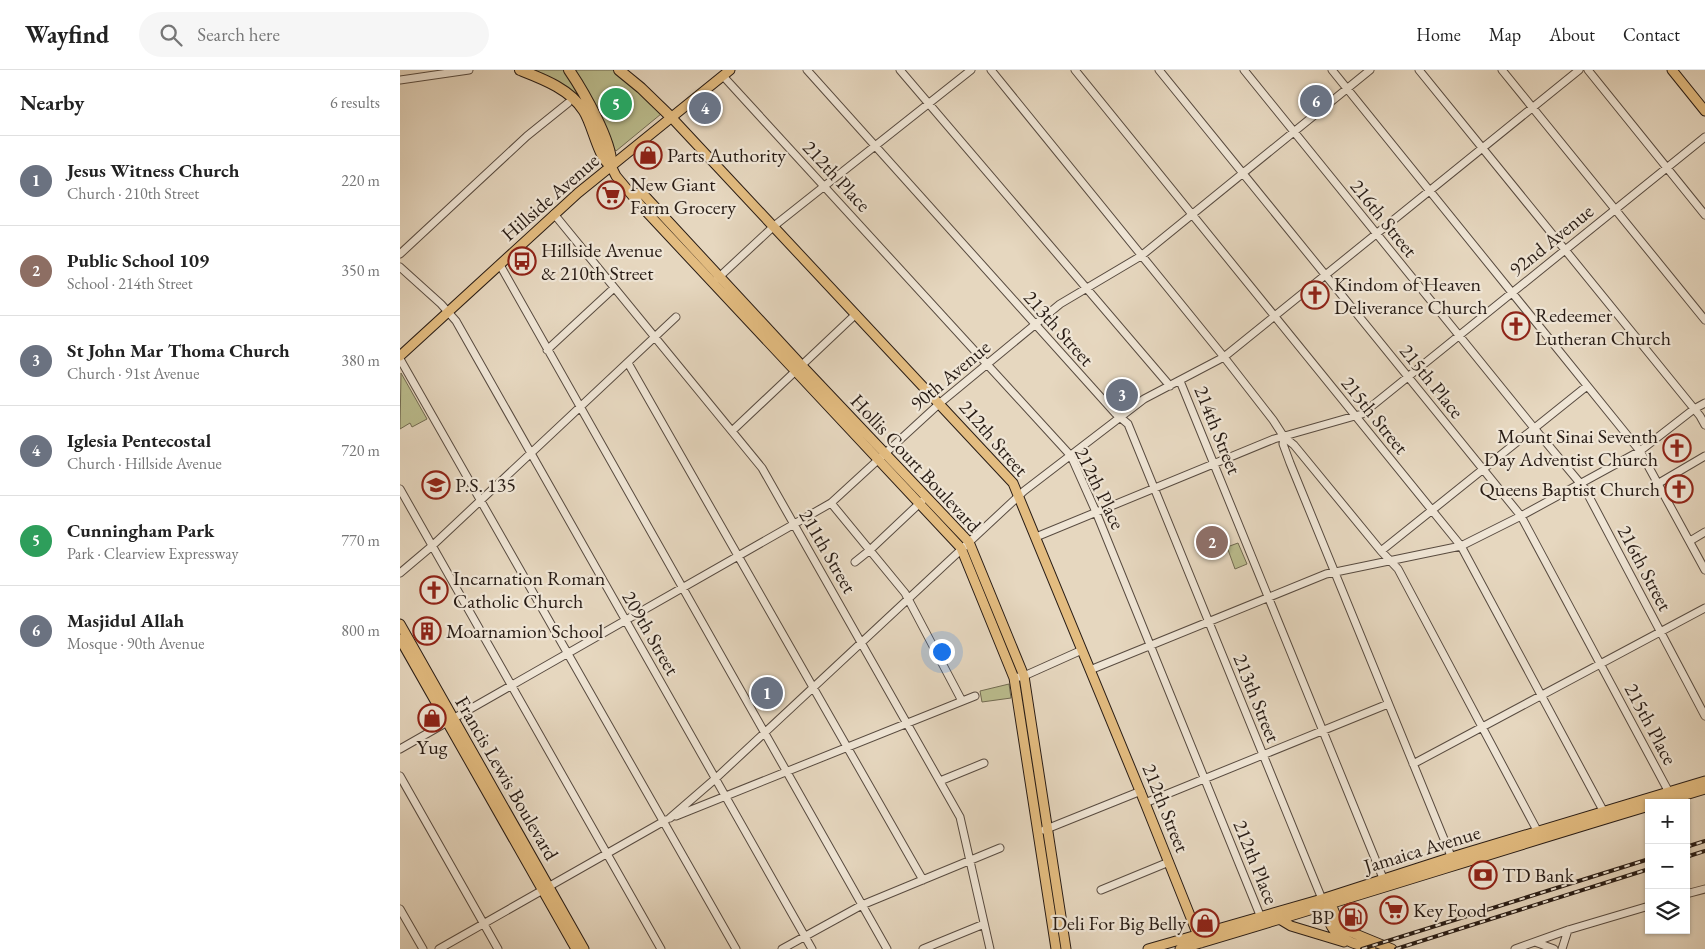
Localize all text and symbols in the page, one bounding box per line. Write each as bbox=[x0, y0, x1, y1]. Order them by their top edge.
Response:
search box bbox=[139, 12, 489, 57]
text: Wayfind bbox=[25, 19, 109, 50]
icon: search bbox=[157, 21, 185, 49]
text: Search here bbox=[197, 22, 280, 47]
text: Home bbox=[1416, 23, 1461, 46]
text: Map bbox=[1489, 23, 1521, 46]
text: About bbox=[1549, 23, 1595, 46]
text: Contact bbox=[1623, 23, 1680, 46]
pin: 6 bbox=[1300, 82, 1332, 120]
pin: 5 bbox=[600, 85, 632, 123]
text: Nearby bbox=[20, 89, 84, 116]
pin: 4 bbox=[689, 89, 721, 127]
text: 6 results bbox=[330, 92, 380, 113]
street label: 212th Place bbox=[797, 135, 877, 217]
shop icon: Parts Authority bbox=[633, 140, 663, 170]
place label: Parts Authority bbox=[667, 142, 786, 168]
street label: Hillside Avenue bbox=[496, 147, 604, 247]
text: Jesus Witness Church bbox=[67, 158, 239, 183]
text: 1 bbox=[32, 170, 40, 191]
text: 220 m bbox=[341, 170, 380, 191]
place label: New Giant Farm Grocery bbox=[630, 171, 736, 220]
street label: 216th Street bbox=[1345, 174, 1424, 263]
supermarket icon: New Giant Farm Grocery bbox=[596, 180, 626, 210]
text: Church · 210th Street bbox=[67, 183, 199, 204]
street label: 92nd Avenue bbox=[1503, 198, 1599, 282]
place label: Hillside Avenue & 210th Street bbox=[541, 237, 663, 286]
bus stop icon: Hillside Avenue & 210th Street bbox=[507, 246, 537, 276]
text: Public School 109 bbox=[67, 248, 209, 273]
text: 2 bbox=[32, 260, 40, 281]
text: 350 m bbox=[341, 260, 380, 281]
place label: Kindom of Heaven Deliverance Church bbox=[1334, 271, 1488, 320]
text: School · 214th Street bbox=[67, 273, 193, 294]
church icon: Kindom of Heaven Deliverance Church bbox=[1300, 280, 1330, 310]
street label: 213th Street bbox=[1018, 285, 1100, 372]
place label: Redeemer Lutheran Church bbox=[1535, 302, 1671, 351]
church icon: Redeemer Lutheran Church bbox=[1501, 311, 1531, 341]
street label: 90th Avenue bbox=[904, 334, 996, 416]
text: St John Mar Thoma Church bbox=[67, 338, 290, 363]
street label: 215th Place bbox=[1394, 338, 1470, 424]
text: 3 bbox=[32, 350, 40, 371]
text: 380 m bbox=[341, 350, 380, 371]
text: Church · 91st Avenue bbox=[67, 363, 199, 384]
street label: 215th Street bbox=[1336, 371, 1415, 460]
pin: 3 bbox=[1106, 376, 1138, 414]
street label: 214th Street bbox=[1188, 382, 1248, 479]
street label: Hollis Court Boulevard bbox=[845, 388, 988, 538]
street label: 212th Street bbox=[954, 394, 1035, 482]
place label: Mount Sinai Seventh Day Adventist Church bbox=[1484, 423, 1658, 472]
text: Iglesia Pentecostal bbox=[67, 428, 211, 453]
church icon: Mount Sinai Seventh Day Adventist Church bbox=[1662, 433, 1692, 463]
text: 4 bbox=[32, 440, 40, 461]
text: 720 m bbox=[341, 440, 380, 461]
street label: 212th Place bbox=[1069, 442, 1131, 534]
text: Church · Hillside Avenue bbox=[67, 453, 222, 474]
school or university icon: P.S. 135 bbox=[421, 470, 451, 500]
place label: P.S. 135 bbox=[455, 472, 516, 498]
church icon: Queens Baptist Church bbox=[1664, 474, 1694, 504]
place label: Queens Baptist Church bbox=[1480, 476, 1660, 502]
street label: 211th Street bbox=[793, 504, 863, 599]
text: Cunningham Park bbox=[67, 518, 214, 543]
street label: 216th Street bbox=[1612, 521, 1679, 616]
pin: 2 bbox=[1196, 523, 1228, 561]
text: 5 bbox=[32, 530, 40, 551]
text: 770 m bbox=[341, 530, 380, 551]
text: Park · Clearview Expressway bbox=[67, 543, 238, 564]
place label: Incarnation Roman Catholic Church bbox=[453, 565, 606, 614]
church icon: Incarnation Roman Catholic Church bbox=[419, 575, 449, 605]
street label: 209th Street bbox=[616, 586, 686, 681]
text: Masjidul Allah bbox=[67, 608, 184, 633]
building icon: Moarnamion School bbox=[412, 616, 442, 646]
place label: Moarnamion School bbox=[446, 618, 603, 644]
text: 6 bbox=[32, 620, 40, 641]
text: 800 m bbox=[341, 620, 380, 641]
text: Mosque · 90th Avenue bbox=[67, 633, 205, 654]
your location bbox=[929, 639, 955, 665]
street label: 213th Street bbox=[1227, 650, 1287, 747]
pin: 1 bbox=[751, 674, 783, 712]
street label: 215th Place bbox=[1619, 679, 1683, 769]
street label: Francis Lewis Boulevard bbox=[449, 691, 565, 866]
shop icon: Yug bbox=[417, 703, 447, 733]
place label: Yug bbox=[417, 734, 448, 760]
street label: 212th Street bbox=[1136, 760, 1196, 857]
map controls bbox=[1645, 799, 1690, 934]
button: + bbox=[1645, 799, 1690, 844]
street label: 212th Place bbox=[1227, 816, 1285, 908]
street label: Jamaica Avenue bbox=[1359, 819, 1484, 880]
button: − bbox=[1645, 844, 1690, 889]
bank icon: TD Bank bbox=[1468, 860, 1498, 890]
place label: TD Bank bbox=[1502, 862, 1575, 888]
button: layers bbox=[1645, 889, 1690, 934]
supermarket icon: Key Food bbox=[1379, 895, 1409, 925]
place label: Key Food bbox=[1413, 897, 1488, 923]
fuel station icon: BP bbox=[1338, 902, 1368, 932]
place label: BP bbox=[1311, 904, 1334, 930]
shop icon: Deli For Big Belly bbox=[1190, 908, 1220, 938]
place label: Deli For Big Belly bbox=[1052, 910, 1186, 936]

